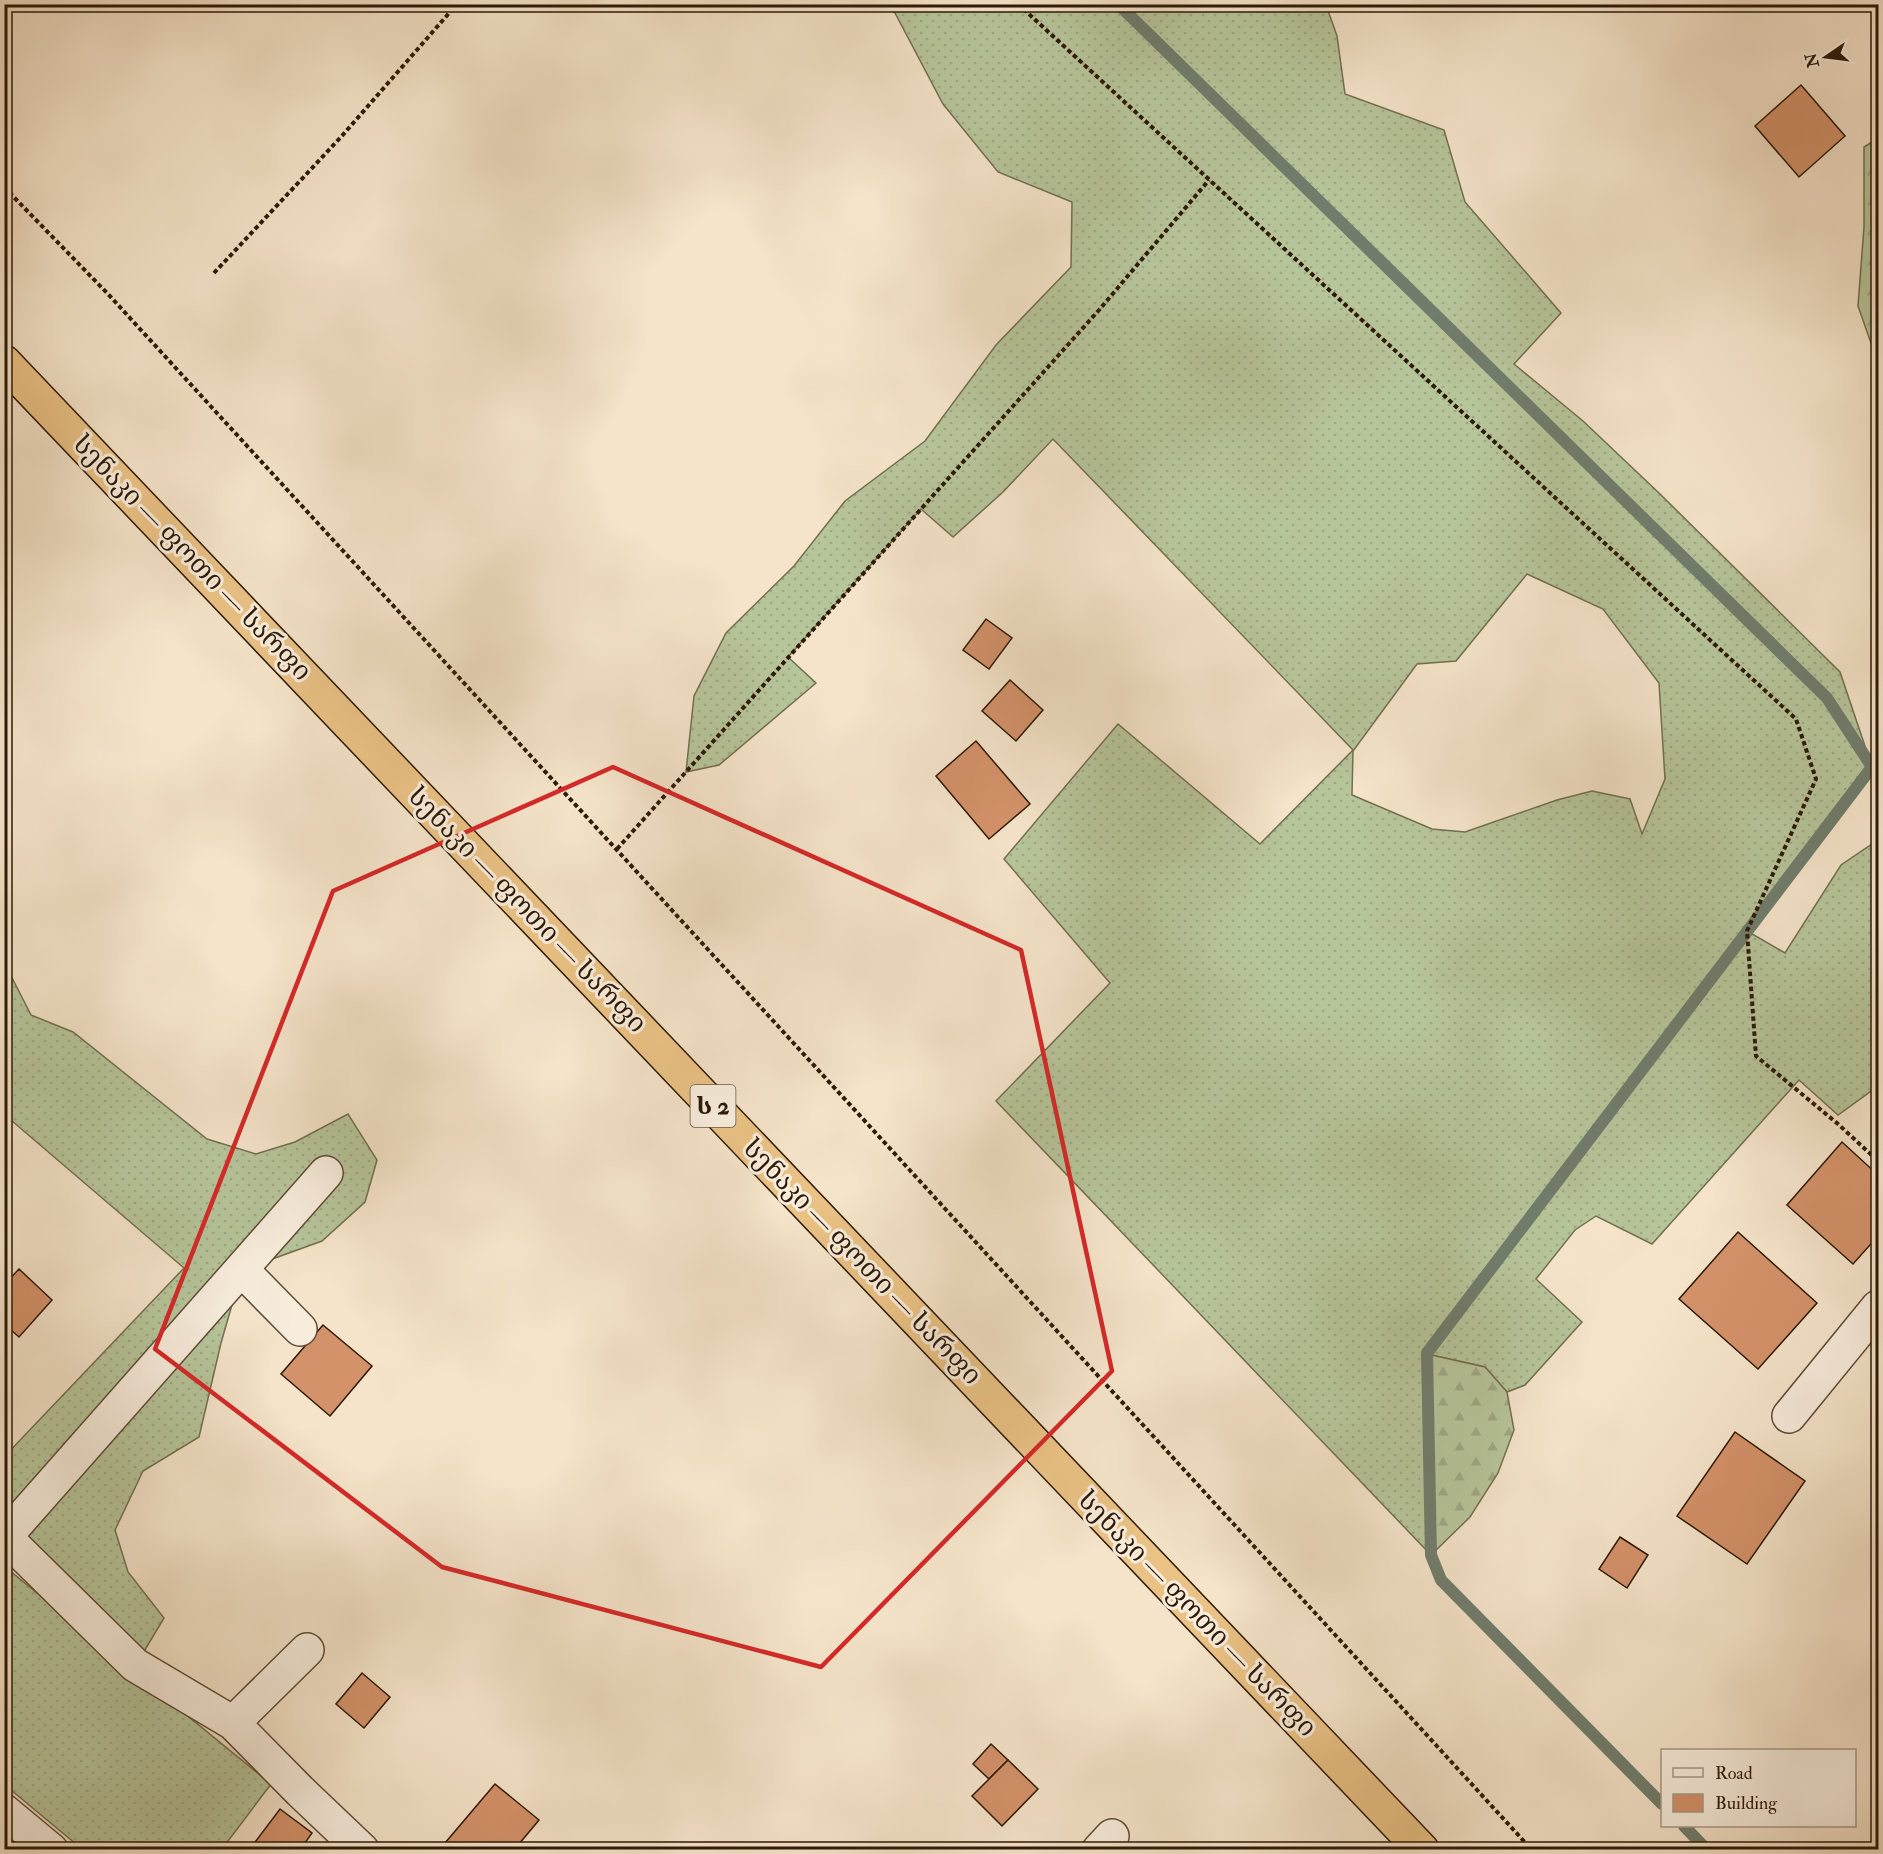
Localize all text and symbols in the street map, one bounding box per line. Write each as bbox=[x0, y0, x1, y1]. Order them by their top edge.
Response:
north arrow bbox=[1796, 27, 1856, 87]
text: N bbox=[1801, 50, 1824, 71]
street label: სენაკი — ფოთი — სარფი bbox=[66, 428, 318, 688]
street label: სენაკი — ფოთი — სარფი bbox=[401, 780, 653, 1040]
road number: ს 2 bbox=[690, 1085, 736, 1127]
street label: სენაკი — ფოთი — სარფი bbox=[736, 1132, 988, 1392]
street label: სენაკი — ფოთი — სარფი bbox=[1071, 1484, 1323, 1744]
legend bbox=[1661, 1749, 1856, 1827]
text: Road bbox=[1715, 1762, 1753, 1785]
text: Building bbox=[1715, 1792, 1778, 1815]

